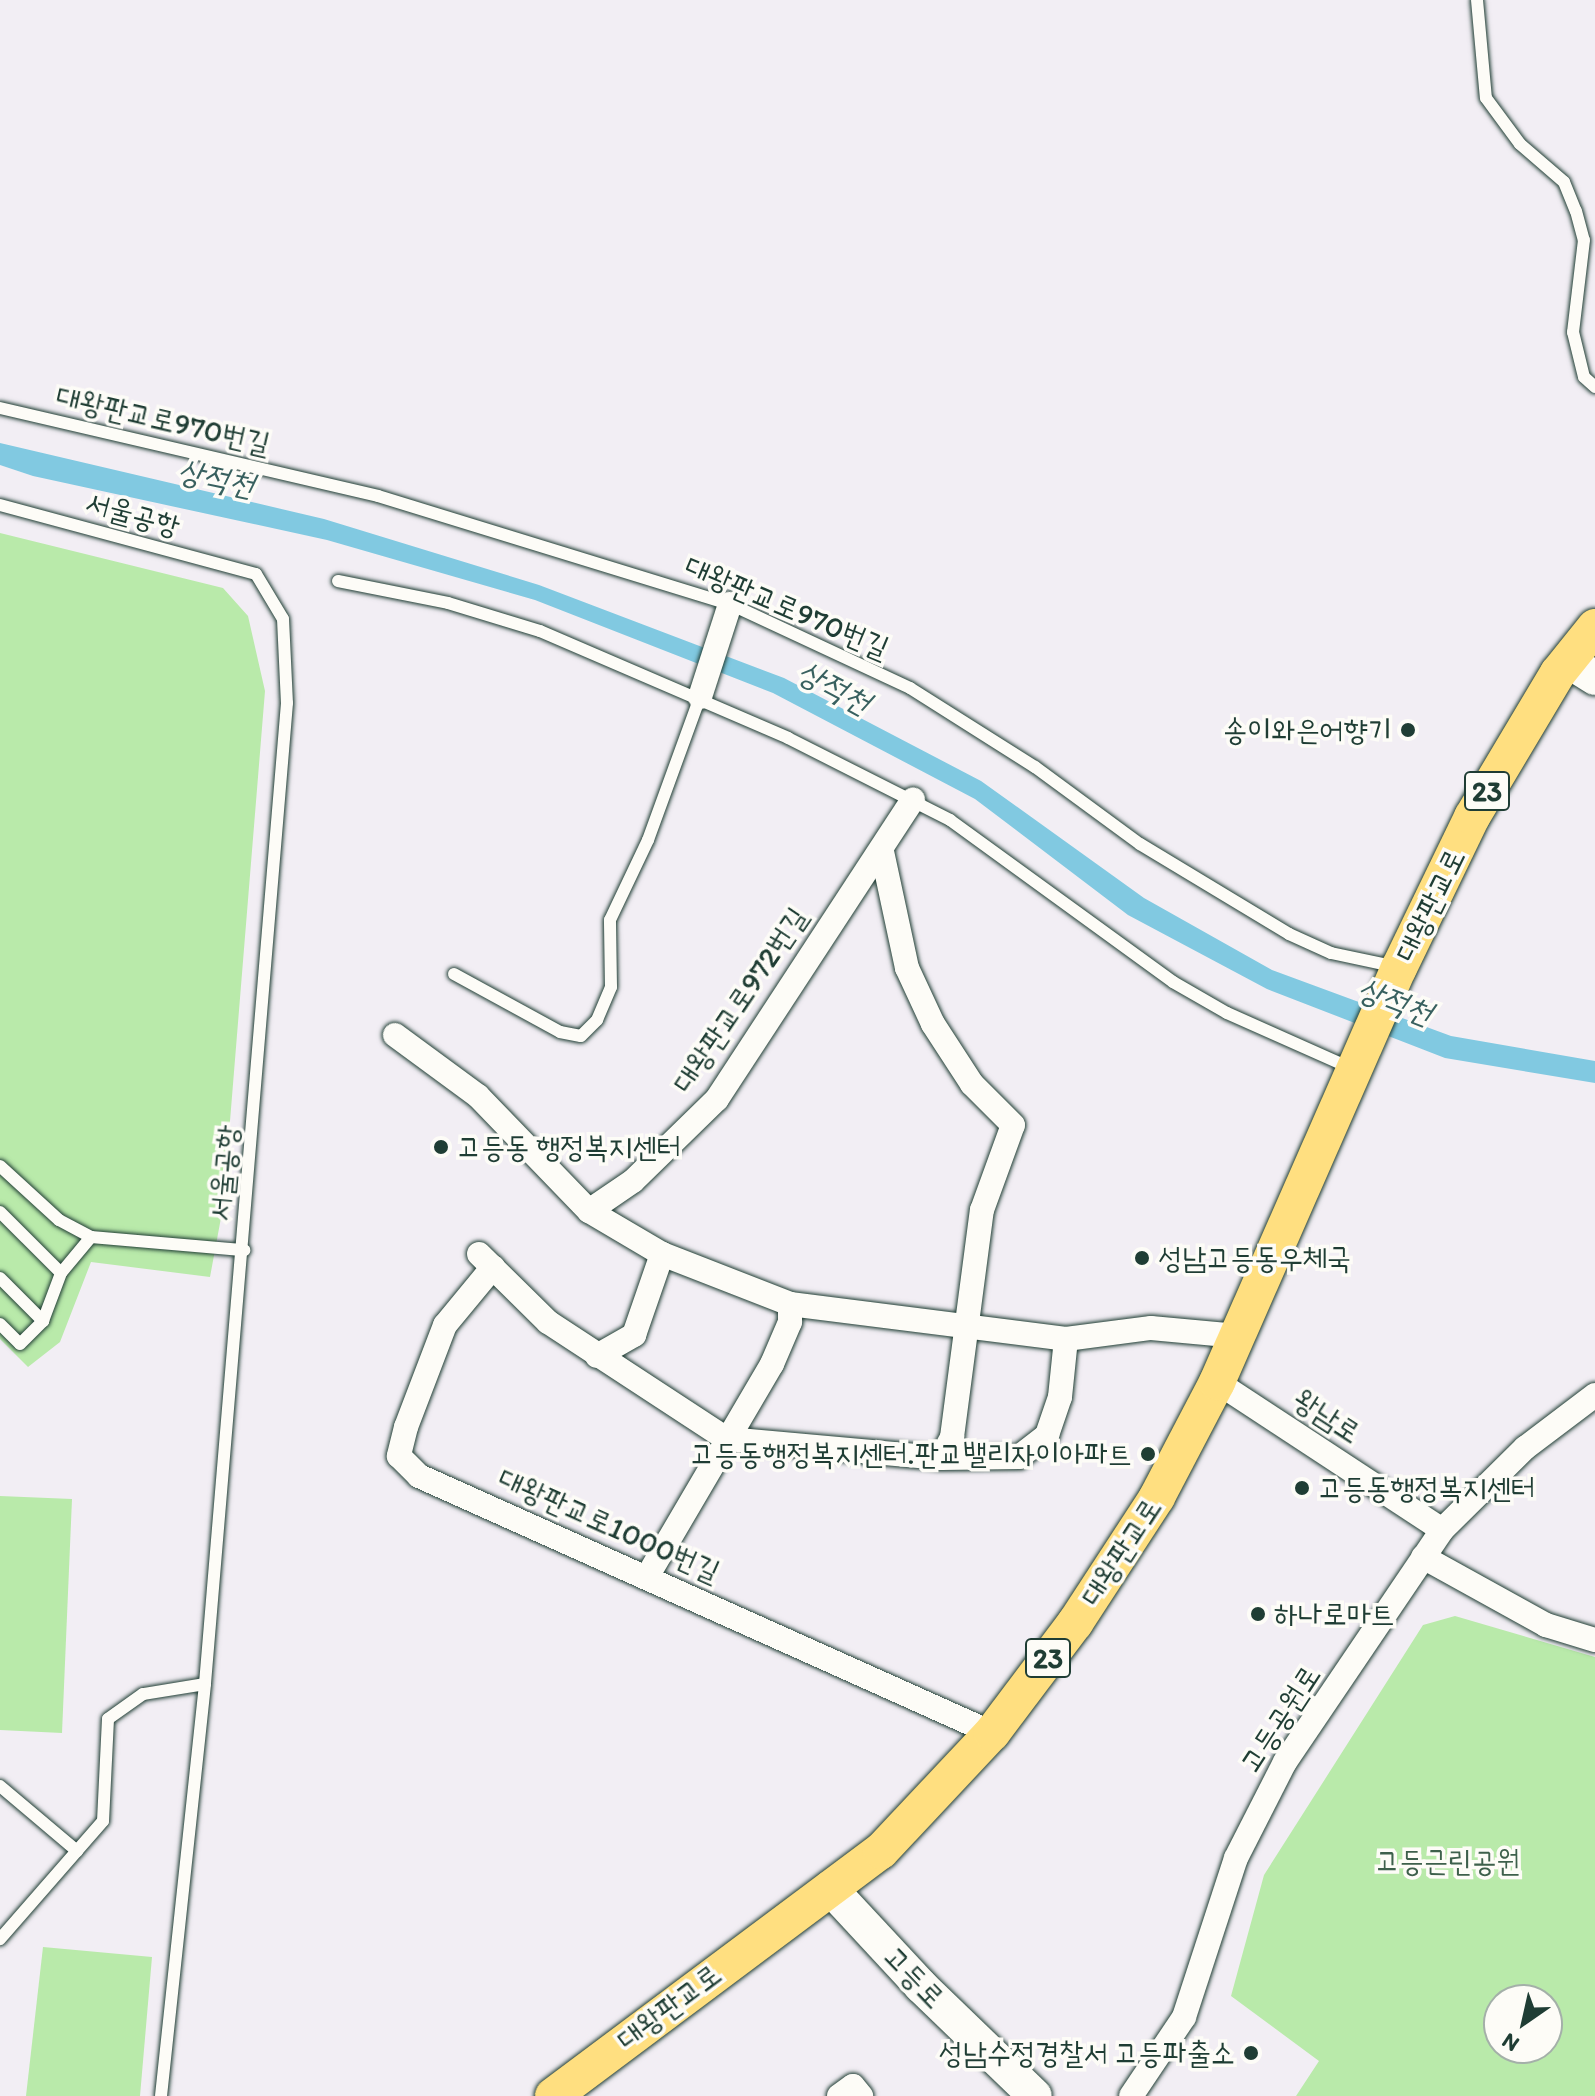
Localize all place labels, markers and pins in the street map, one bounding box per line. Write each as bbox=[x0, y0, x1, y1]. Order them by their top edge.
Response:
place label: 송이와은어향기 bbox=[1223, 712, 1392, 748]
marker: 송이와은어향기 bbox=[1399, 721, 1417, 739]
place label: 고등동 행정복지센터 bbox=[457, 1129, 681, 1165]
marker: 고등동 행정복지센터 bbox=[432, 1138, 450, 1156]
place label: 성남고등동우체국 bbox=[1158, 1240, 1351, 1276]
marker: 성남고등동우체국 bbox=[1133, 1249, 1151, 1267]
place label: 고등동행정복지센터.판교밸리자이아파트 bbox=[690, 1436, 1132, 1472]
marker: 고등동행정복지센터.판교밸리자이아파트 bbox=[1139, 1445, 1157, 1463]
place label: 고등동행정복지센터 bbox=[1318, 1470, 1535, 1506]
marker: 고등동행정복지센터 bbox=[1293, 1479, 1311, 1497]
place label: 하나로마트 bbox=[1274, 1596, 1395, 1632]
marker: 하나로마트 bbox=[1249, 1605, 1267, 1623]
place label: 성남수정경찰서 고등파출소 bbox=[939, 2035, 1235, 2071]
marker: 성남수정경찰서 고등파출소 bbox=[1242, 2044, 1260, 2062]

